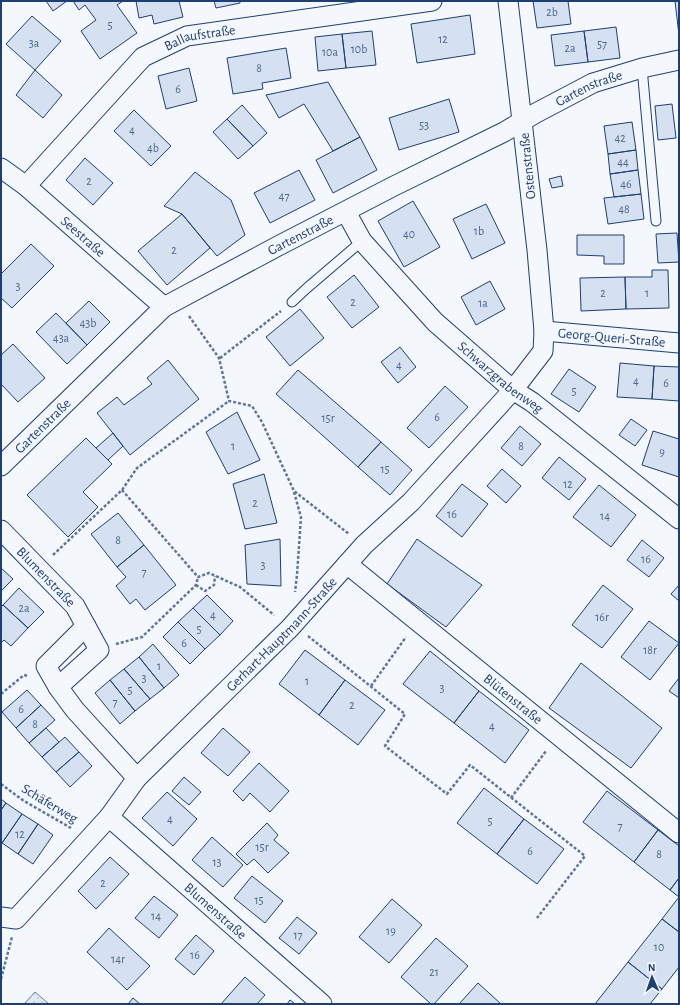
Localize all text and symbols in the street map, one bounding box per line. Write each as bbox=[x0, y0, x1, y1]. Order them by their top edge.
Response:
house number: 2b bbox=[546, 6, 558, 18]
house number: 5 bbox=[107, 19, 113, 31]
street label: Ballaufstraße bbox=[162, 23, 236, 54]
house number: 12 bbox=[438, 33, 448, 45]
house number: 3a bbox=[29, 37, 40, 49]
house number: 57 bbox=[597, 38, 607, 50]
house number: 2a bbox=[564, 42, 576, 54]
house number: 10b bbox=[351, 43, 367, 55]
house number: 10a bbox=[322, 46, 338, 58]
house number: 8 bbox=[256, 62, 262, 74]
street label: Gartenstraße bbox=[553, 68, 624, 109]
house number: 6 bbox=[175, 83, 181, 95]
house number: 53 bbox=[419, 119, 429, 131]
house number: 4 bbox=[129, 124, 135, 136]
street label: Ostenstraße bbox=[518, 132, 538, 200]
house number: 42 bbox=[614, 132, 626, 144]
house number: 4b bbox=[147, 142, 159, 154]
house number: 44 bbox=[617, 156, 629, 168]
house number: 2 bbox=[86, 175, 92, 187]
house number: 46 bbox=[620, 178, 632, 190]
house number: 47 bbox=[279, 190, 289, 202]
house number: 48 bbox=[618, 203, 630, 215]
street label: Gartenstraße bbox=[266, 213, 336, 258]
street label: Seestraße bbox=[58, 214, 108, 260]
house number: 1b bbox=[474, 225, 484, 237]
house number: 40 bbox=[403, 228, 415, 240]
house number: 2 bbox=[171, 244, 177, 256]
house number: 3 bbox=[16, 280, 21, 292]
house number: 2 bbox=[600, 287, 606, 299]
house number: 1 bbox=[645, 287, 649, 299]
house number: 2 bbox=[350, 296, 356, 308]
house number: 1a bbox=[478, 297, 488, 309]
house number: 43b bbox=[80, 317, 96, 329]
street label: Georg-Queri-Straße bbox=[557, 326, 666, 350]
house number: 43a bbox=[53, 332, 70, 344]
street label: Schwarzgrabenweg bbox=[455, 339, 546, 416]
house number: 4 bbox=[396, 359, 402, 371]
house number: 4 bbox=[633, 375, 639, 387]
house number: 6 bbox=[663, 377, 669, 389]
house number: 5 bbox=[571, 385, 577, 397]
street label: Gartenstraße bbox=[13, 396, 74, 456]
house number: 6 bbox=[434, 411, 440, 423]
house number: 15r bbox=[321, 412, 335, 424]
house number: 1 bbox=[231, 440, 235, 452]
house number: 8 bbox=[518, 440, 524, 452]
house number: 9 bbox=[659, 446, 665, 458]
house number: 15 bbox=[380, 463, 390, 475]
house number: 12 bbox=[563, 478, 573, 490]
house number: 2 bbox=[252, 497, 258, 509]
house number: 16 bbox=[447, 508, 457, 520]
house number: 14 bbox=[600, 510, 610, 522]
house number: 8 bbox=[115, 534, 121, 546]
street label: Blumenstraße bbox=[14, 545, 78, 610]
house number: 16 bbox=[641, 553, 651, 565]
house number: 3 bbox=[261, 559, 266, 571]
house number: 7 bbox=[141, 566, 147, 578]
street label: Gerhart-Hauptmann-Straße bbox=[224, 575, 340, 694]
house number: 2a bbox=[18, 602, 30, 614]
house number: 4 bbox=[210, 609, 216, 621]
house number: 16r bbox=[595, 611, 609, 623]
house number: 5 bbox=[196, 623, 202, 635]
house number: 6 bbox=[181, 637, 187, 649]
house number: 18r bbox=[643, 644, 657, 656]
house number: 1 bbox=[157, 660, 161, 672]
house number: 3 bbox=[142, 672, 147, 684]
street label: Blütenstraße bbox=[481, 672, 545, 727]
house number: 1 bbox=[305, 675, 309, 687]
house number: 3 bbox=[440, 682, 445, 694]
house number: 5 bbox=[127, 684, 133, 696]
house number: 7 bbox=[112, 696, 118, 708]
house number: 2 bbox=[349, 699, 355, 711]
house number: 6 bbox=[18, 703, 24, 715]
house number: 8 bbox=[32, 718, 38, 730]
house number: 4 bbox=[489, 720, 495, 732]
street label: Schäferweg bbox=[19, 782, 80, 826]
house number: 4 bbox=[167, 813, 173, 825]
house number: 5 bbox=[487, 815, 493, 827]
house number: 7 bbox=[617, 820, 623, 832]
house number: 12 bbox=[15, 828, 25, 840]
house number: 15r bbox=[255, 841, 269, 853]
house number: 6 bbox=[527, 845, 533, 857]
house number: 8 bbox=[656, 848, 662, 860]
house number: 13 bbox=[212, 856, 222, 868]
house number: 2 bbox=[100, 877, 106, 889]
street label: Blumenstraße bbox=[181, 881, 249, 942]
house number: 15 bbox=[254, 894, 264, 906]
house number: 14 bbox=[151, 910, 161, 922]
house number: 19 bbox=[386, 925, 396, 937]
house number: 17 bbox=[293, 929, 303, 941]
house number: 10 bbox=[654, 941, 664, 953]
house number: 16 bbox=[190, 949, 200, 961]
house number: 14r bbox=[111, 953, 125, 965]
north arrow bbox=[632, 957, 672, 997]
text: N bbox=[648, 962, 656, 973]
house number: 21 bbox=[429, 966, 439, 978]

